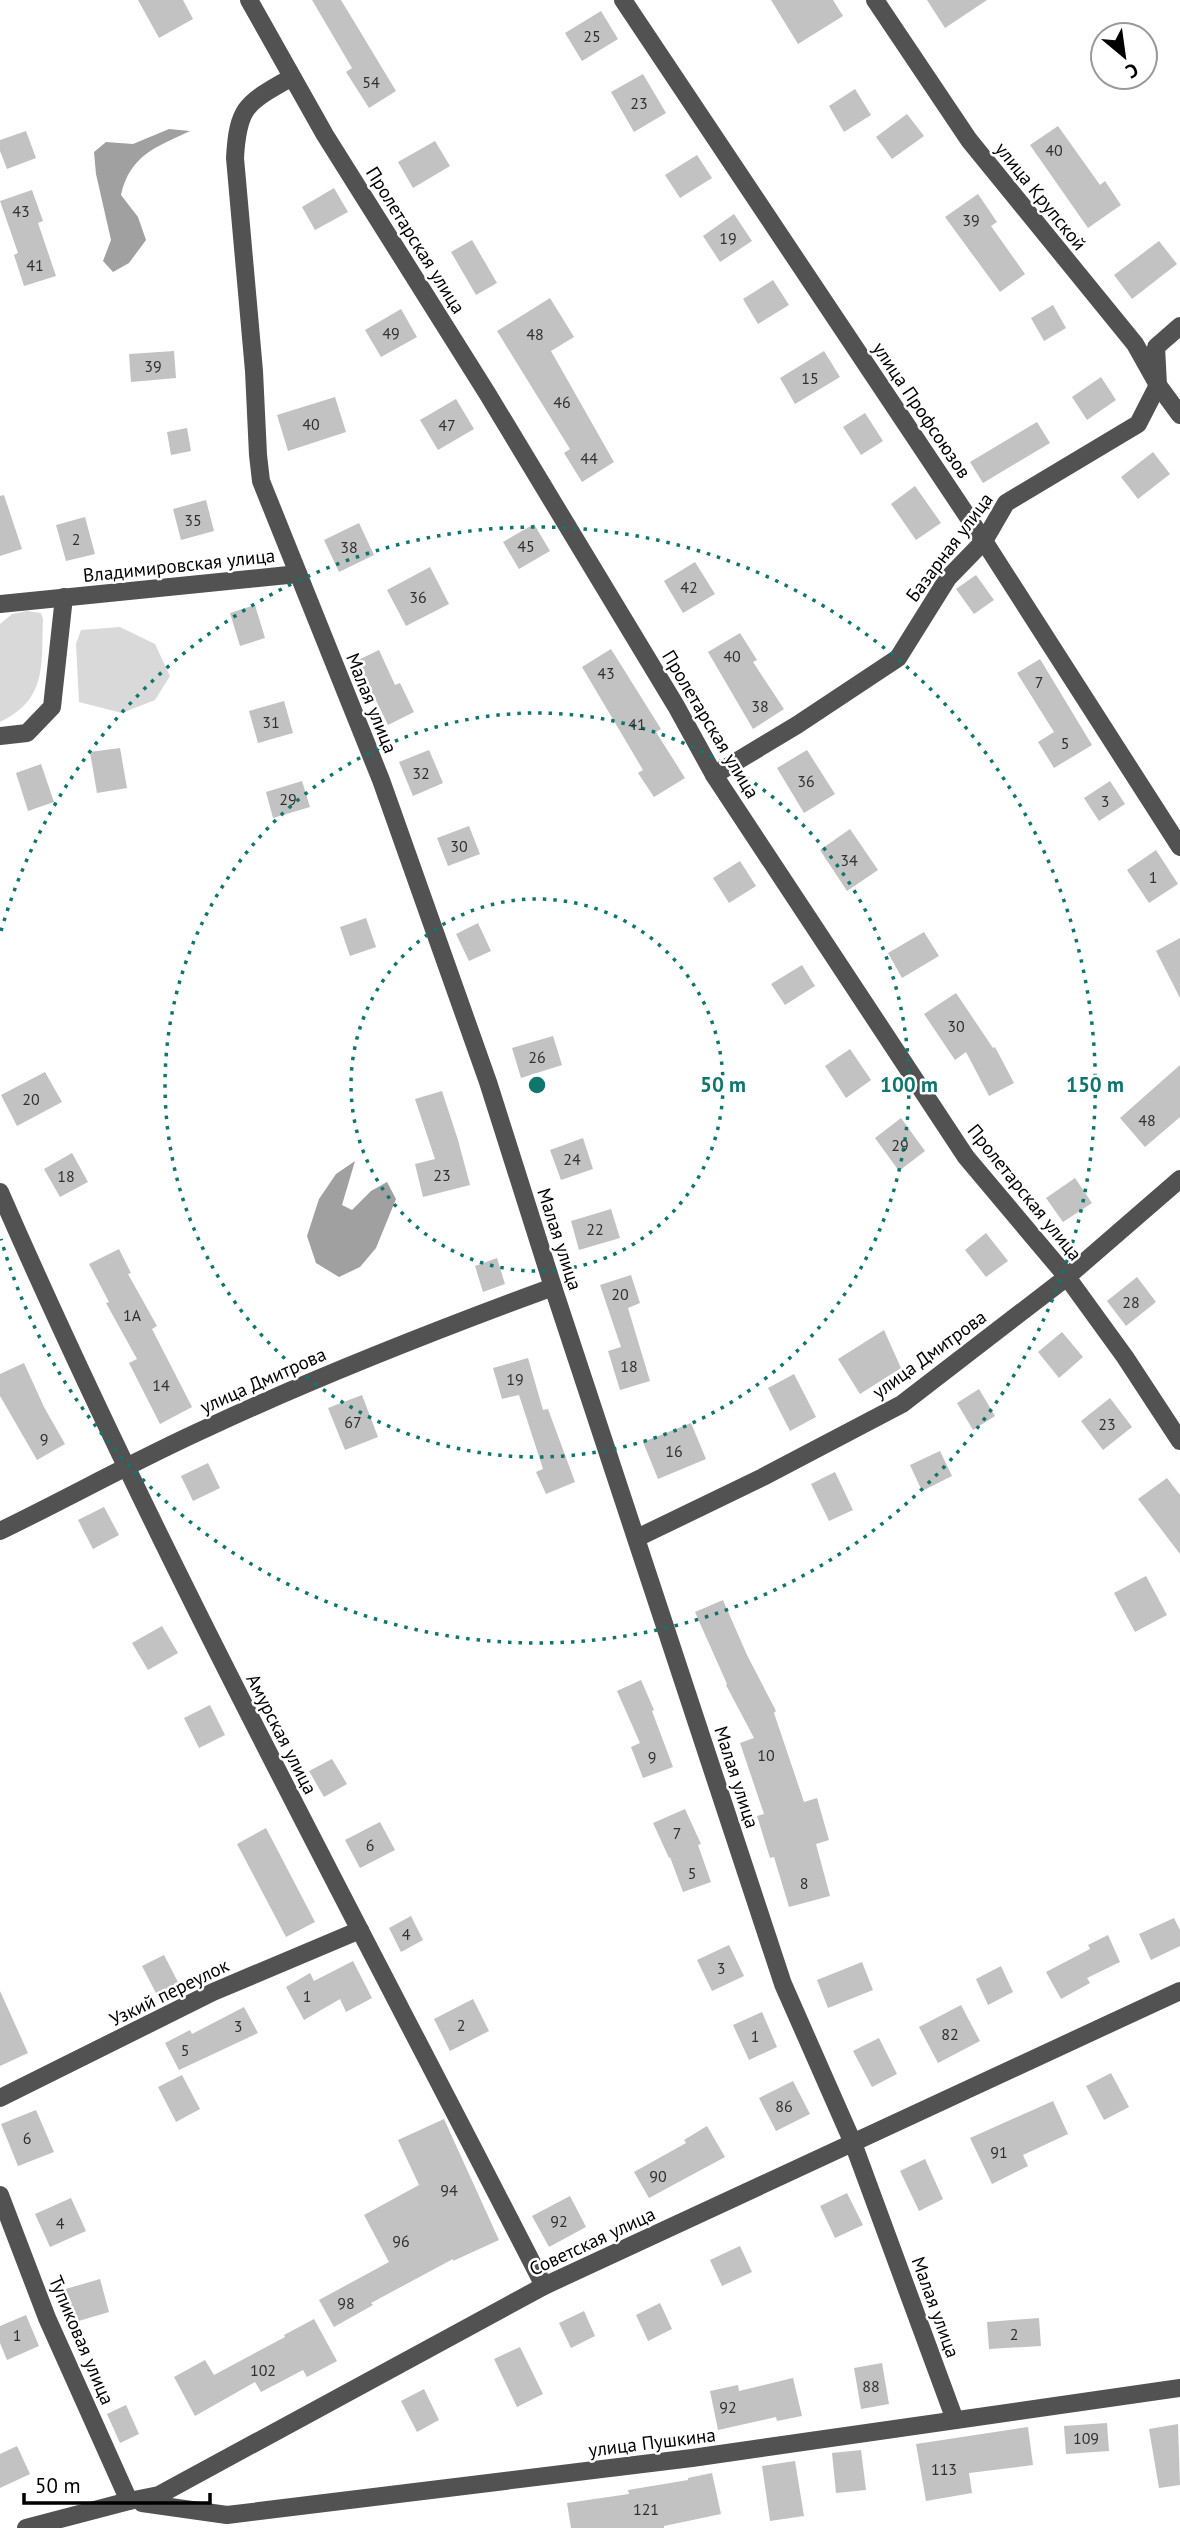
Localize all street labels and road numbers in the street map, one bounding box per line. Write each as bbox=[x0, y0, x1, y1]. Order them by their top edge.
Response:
street label: улица Крупской bbox=[990, 137, 1092, 255]
street label: Пролетарская улица bbox=[361, 162, 471, 318]
street label: улица Профсоюзов bbox=[867, 337, 977, 483]
street label: Базарная улица bbox=[900, 488, 998, 606]
street label: Владимировская улица bbox=[82, 543, 276, 587]
street label: Пролетарская улица bbox=[657, 645, 765, 803]
street label: Малая улица bbox=[341, 649, 403, 757]
street label: Пролетарская улица bbox=[963, 1119, 1087, 1265]
street label: Малая улица bbox=[532, 1185, 588, 1293]
street label: улица Дмитрова bbox=[867, 1305, 991, 1403]
street label: улица Дмитрова bbox=[196, 1342, 330, 1418]
street label: Амурская улица bbox=[241, 1670, 323, 1798]
street label: Малая улица bbox=[709, 1723, 765, 1831]
street label: Узкий переулок bbox=[105, 1953, 233, 2031]
street label: Советская улица bbox=[525, 2201, 659, 2281]
street label: Малая улица bbox=[907, 2253, 965, 2361]
street label: Тупиковая улица bbox=[44, 2272, 120, 2408]
street label: улица Пушкина bbox=[587, 2422, 717, 2462]

